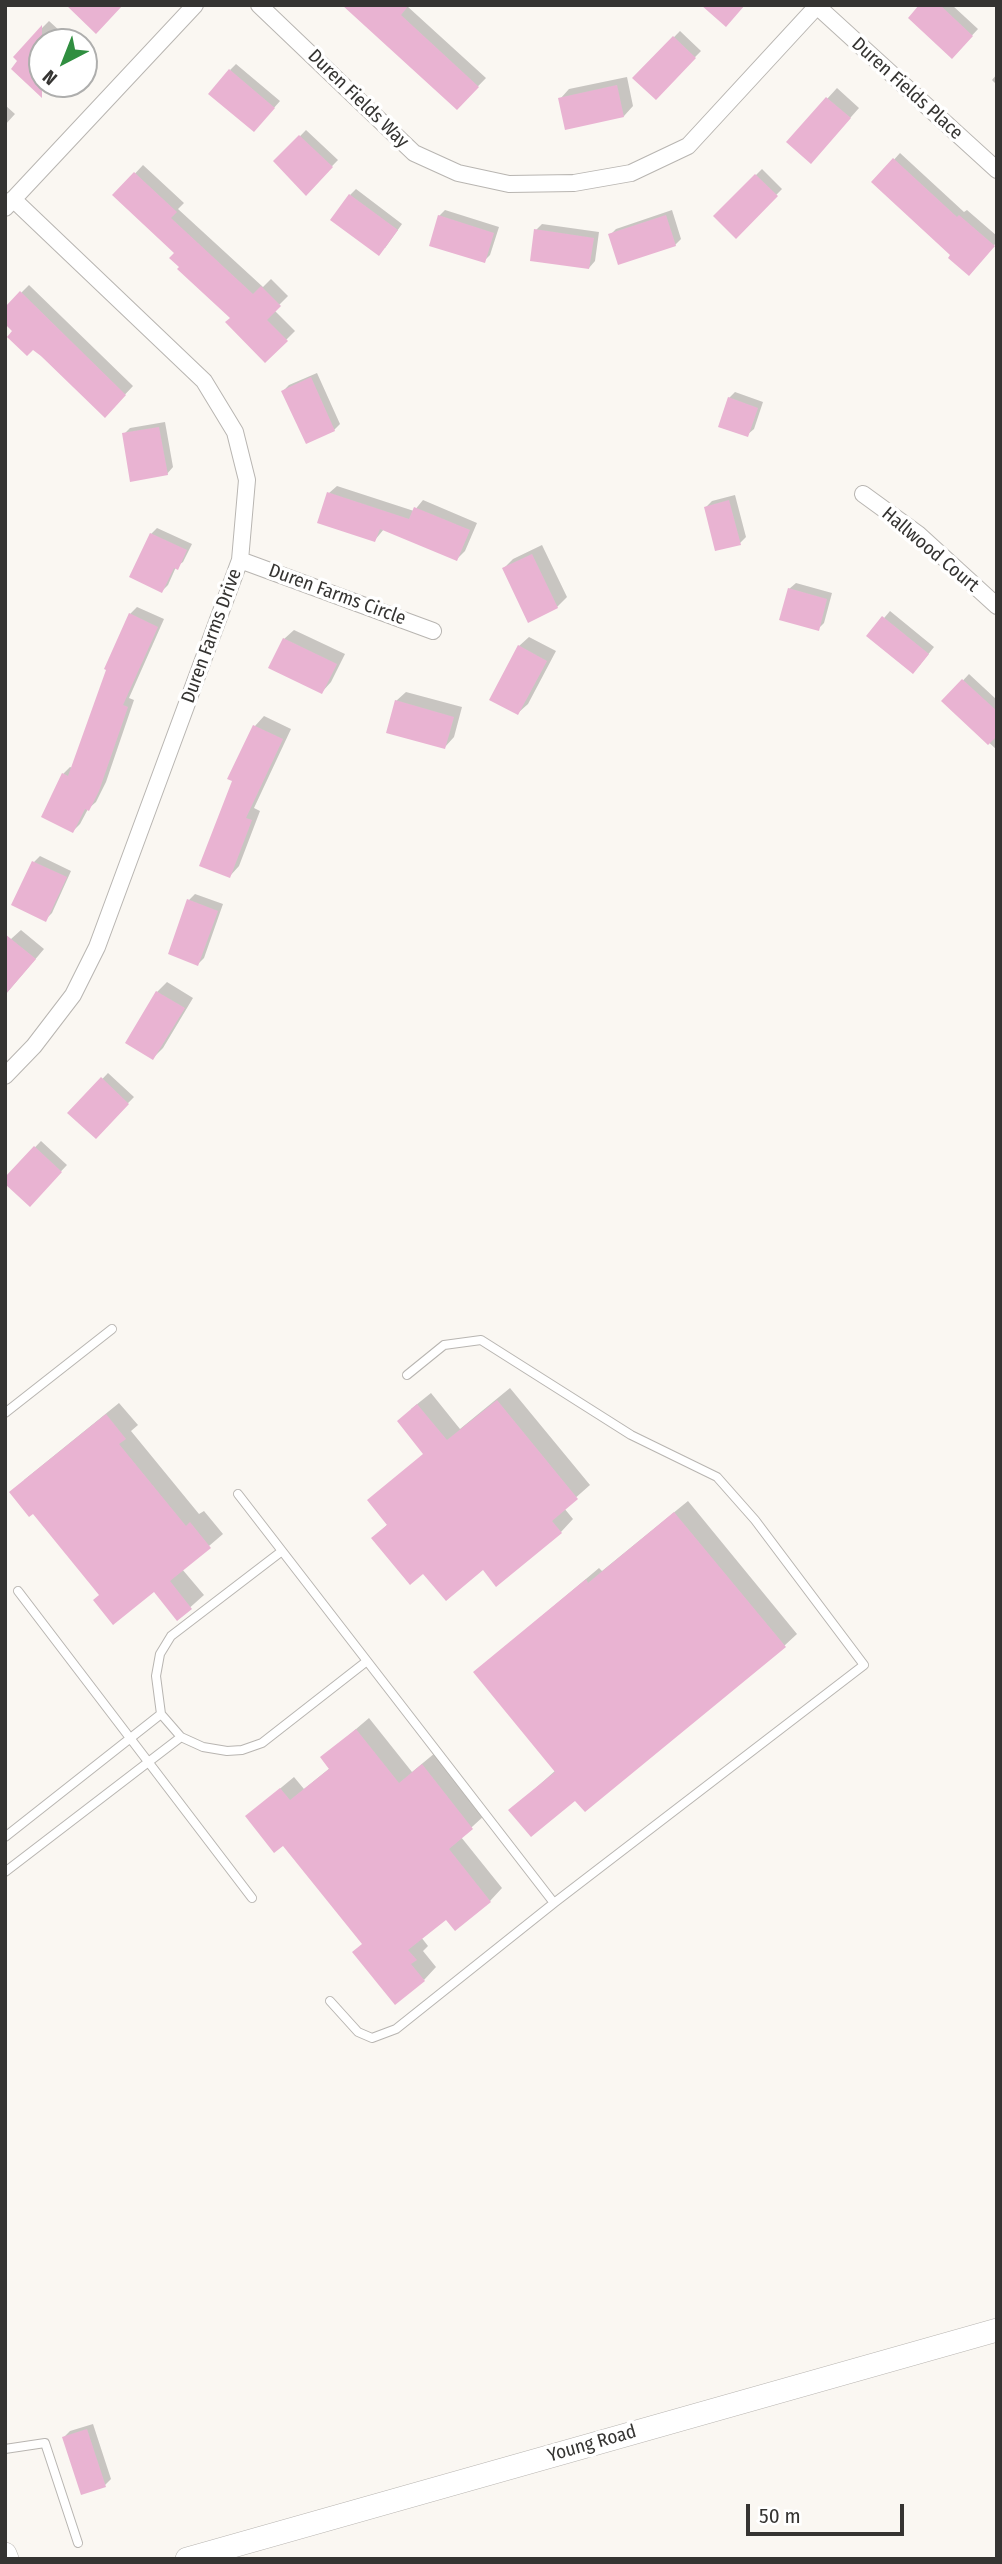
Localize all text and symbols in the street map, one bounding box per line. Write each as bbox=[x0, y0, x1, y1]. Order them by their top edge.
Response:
north arrow bbox=[28, 28, 98, 98]
street label: Duren Fields Place bbox=[847, 33, 967, 145]
street label: Duren Fields Way bbox=[303, 45, 413, 153]
text: N bbox=[38, 65, 62, 90]
street label: Hallwood Court bbox=[877, 503, 983, 597]
street label: Duren Farms Circle bbox=[265, 560, 409, 630]
street label: Duren Farms Drive bbox=[177, 566, 247, 706]
street label: Young Road bbox=[545, 2420, 639, 2468]
scale bar bbox=[750, 2490, 908, 2534]
text: 50 m bbox=[759, 2503, 801, 2529]

